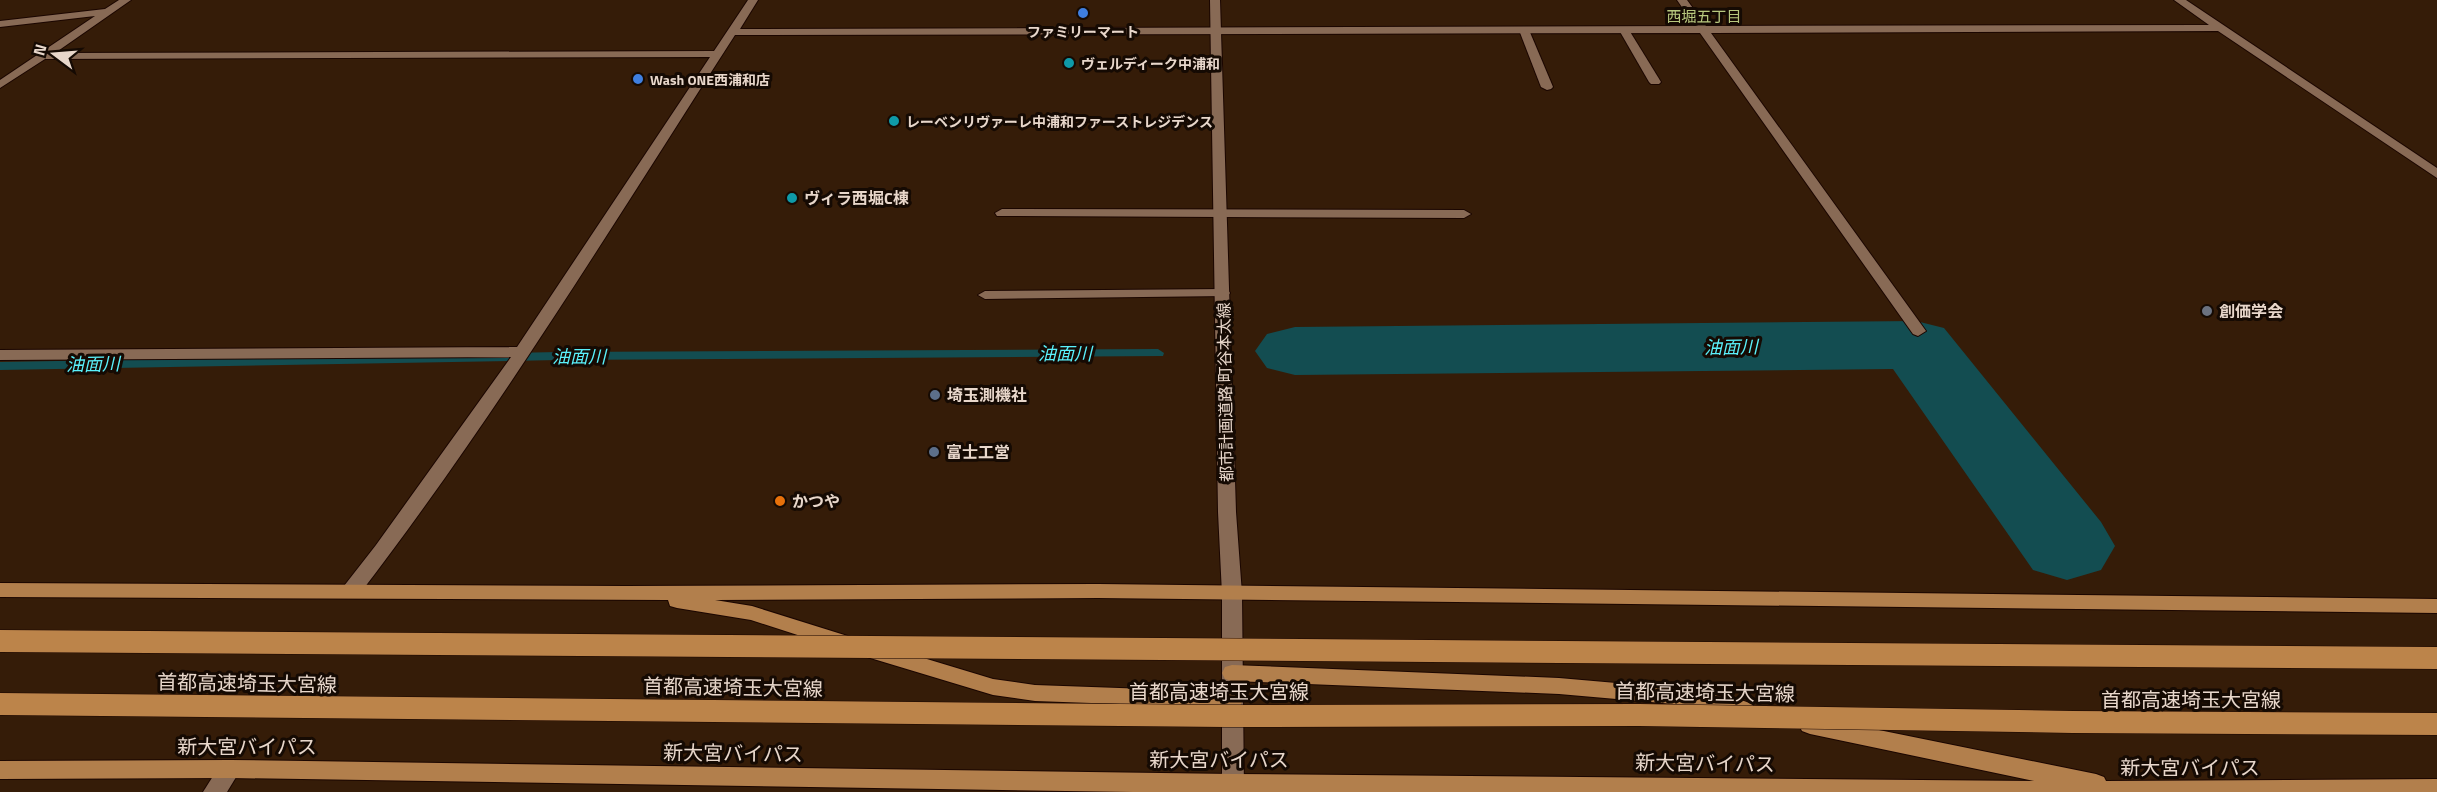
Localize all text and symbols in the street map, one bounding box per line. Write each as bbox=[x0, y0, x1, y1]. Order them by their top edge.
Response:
district label: 西堀五丁目 bbox=[1666, 5, 1742, 28]
marker: ファミリーマート bbox=[1076, 6, 1090, 20]
place label: ファミリーマート bbox=[1027, 21, 1139, 42]
north arrow bbox=[24, 24, 84, 84]
text: N bbox=[27, 41, 53, 59]
place label: ヴェルディーク中浦和 bbox=[1081, 53, 1220, 74]
marker: ヴェルディーク中浦和 bbox=[1062, 56, 1076, 70]
place label: Wash ONE西浦和店 bbox=[650, 69, 770, 90]
marker: Wash ONE西浦和店 bbox=[631, 72, 645, 86]
place label: レーベンリヴァーレ中浦和ファーストレジデンス bbox=[906, 111, 1213, 132]
marker: レーベンリヴァーレ中浦和ファーストレジデンス bbox=[887, 114, 901, 128]
place label: ヴィラ西堀C棟 bbox=[804, 186, 909, 210]
marker: ヴィラ西堀C棟 bbox=[785, 191, 799, 205]
place label: 創価学会 bbox=[2219, 299, 2283, 323]
street label: 都市計画道路 町谷本太線 bbox=[1211, 302, 1239, 482]
marker: 創価学会 bbox=[2200, 304, 2214, 318]
water label: 油面川 bbox=[1704, 333, 1760, 361]
water label: 油面川 bbox=[1038, 340, 1094, 367]
water label: 油面川 bbox=[552, 343, 608, 370]
water label: 油面川 bbox=[66, 350, 122, 378]
place label: 埼玉測機社 bbox=[947, 383, 1027, 407]
marker: 埼玉測機社 bbox=[928, 388, 942, 402]
place label: 富士工営 bbox=[946, 440, 1010, 464]
marker: 富士工営 bbox=[927, 445, 941, 459]
place label: かつや bbox=[792, 489, 840, 513]
marker: かつや bbox=[773, 494, 787, 508]
street label: 首都高速埼玉大宮線 bbox=[157, 666, 337, 700]
street label: 首都高速埼玉大宮線 bbox=[643, 670, 823, 704]
street label: 首都高速埼玉大宮線 bbox=[1615, 675, 1795, 709]
street label: 首都高速埼玉大宮線 bbox=[1129, 676, 1309, 707]
street label: 首都高速埼玉大宮線 bbox=[2101, 684, 2281, 715]
street label: 新大宮バイパス bbox=[177, 731, 317, 762]
street label: 新大宮バイパス bbox=[663, 736, 803, 770]
street label: 新大宮バイパス bbox=[1149, 744, 1289, 775]
street label: 新大宮バイパス bbox=[1635, 746, 1775, 780]
street label: 新大宮バイパス bbox=[2120, 752, 2260, 783]

